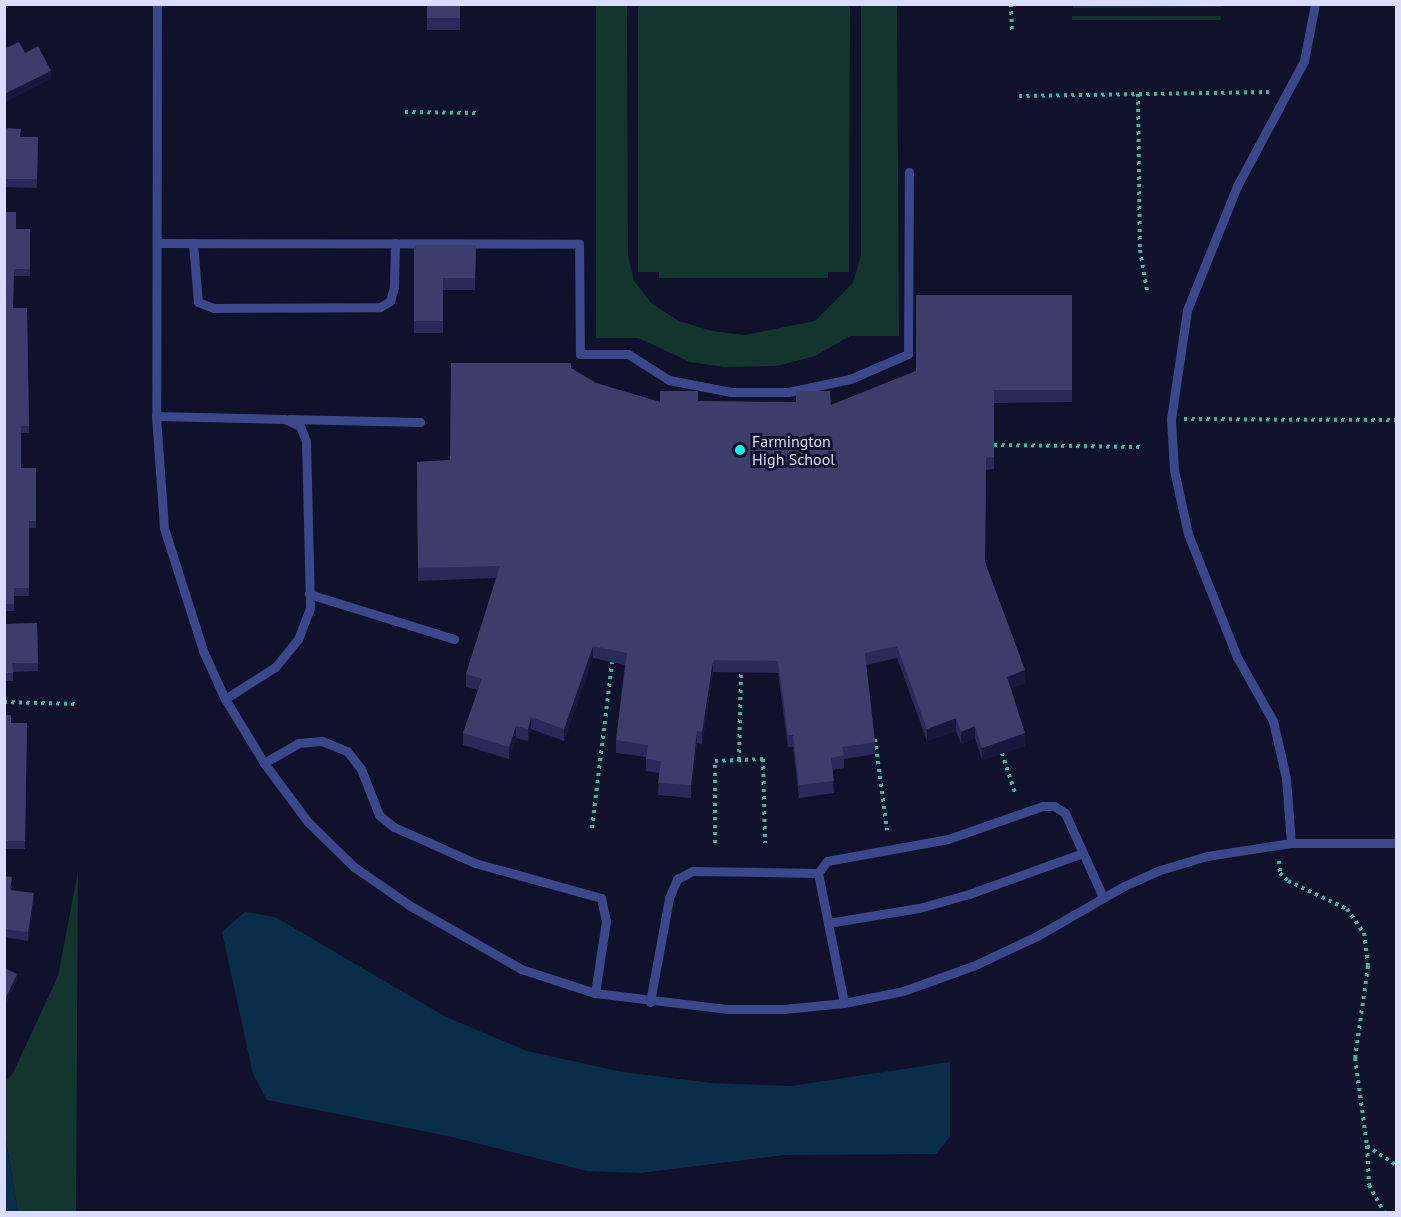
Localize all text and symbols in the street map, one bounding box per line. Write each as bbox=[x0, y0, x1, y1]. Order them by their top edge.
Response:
place label: Farmington High School bbox=[752, 431, 835, 469]
marker: Farmington High School bbox=[733, 443, 747, 457]

